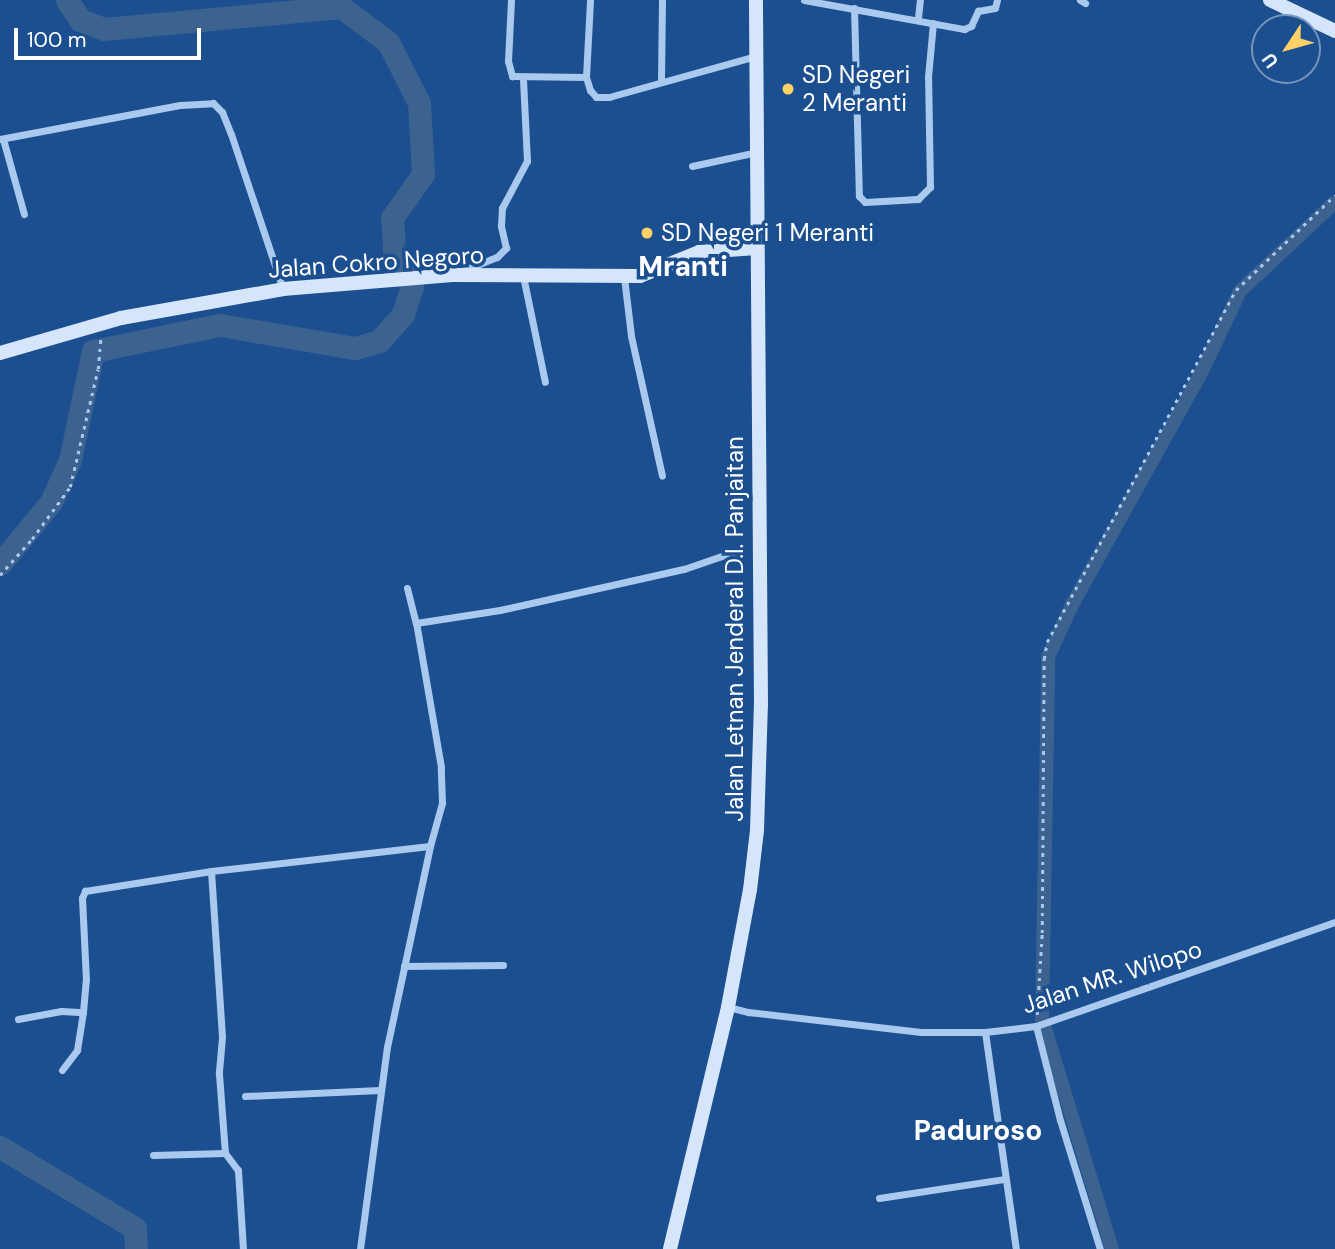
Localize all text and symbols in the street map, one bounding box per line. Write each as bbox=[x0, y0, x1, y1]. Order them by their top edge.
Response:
scale bar bbox=[18, 14, 205, 58]
north arrow bbox=[1251, 14, 1321, 84]
text: 100 m bbox=[27, 26, 87, 54]
text: U bbox=[1256, 48, 1284, 73]
place label: SD Negeri 2 Meranti bbox=[802, 61, 910, 117]
marker: SD Negeri 2 Meranti bbox=[780, 81, 796, 97]
place label: SD Negeri 1 Meranti bbox=[661, 219, 874, 247]
marker: SD Negeri 1 Meranti bbox=[639, 225, 655, 241]
street label: Jalan Cokro Negoro bbox=[267, 240, 485, 284]
district label: Mranti bbox=[638, 250, 728, 284]
street label: Jalan Letnan Jenderal D.I. Panjaitan bbox=[721, 436, 749, 822]
street label: Jalan MR. Wilopo bbox=[1019, 934, 1205, 1020]
district label: Paduroso bbox=[914, 1114, 1042, 1148]

